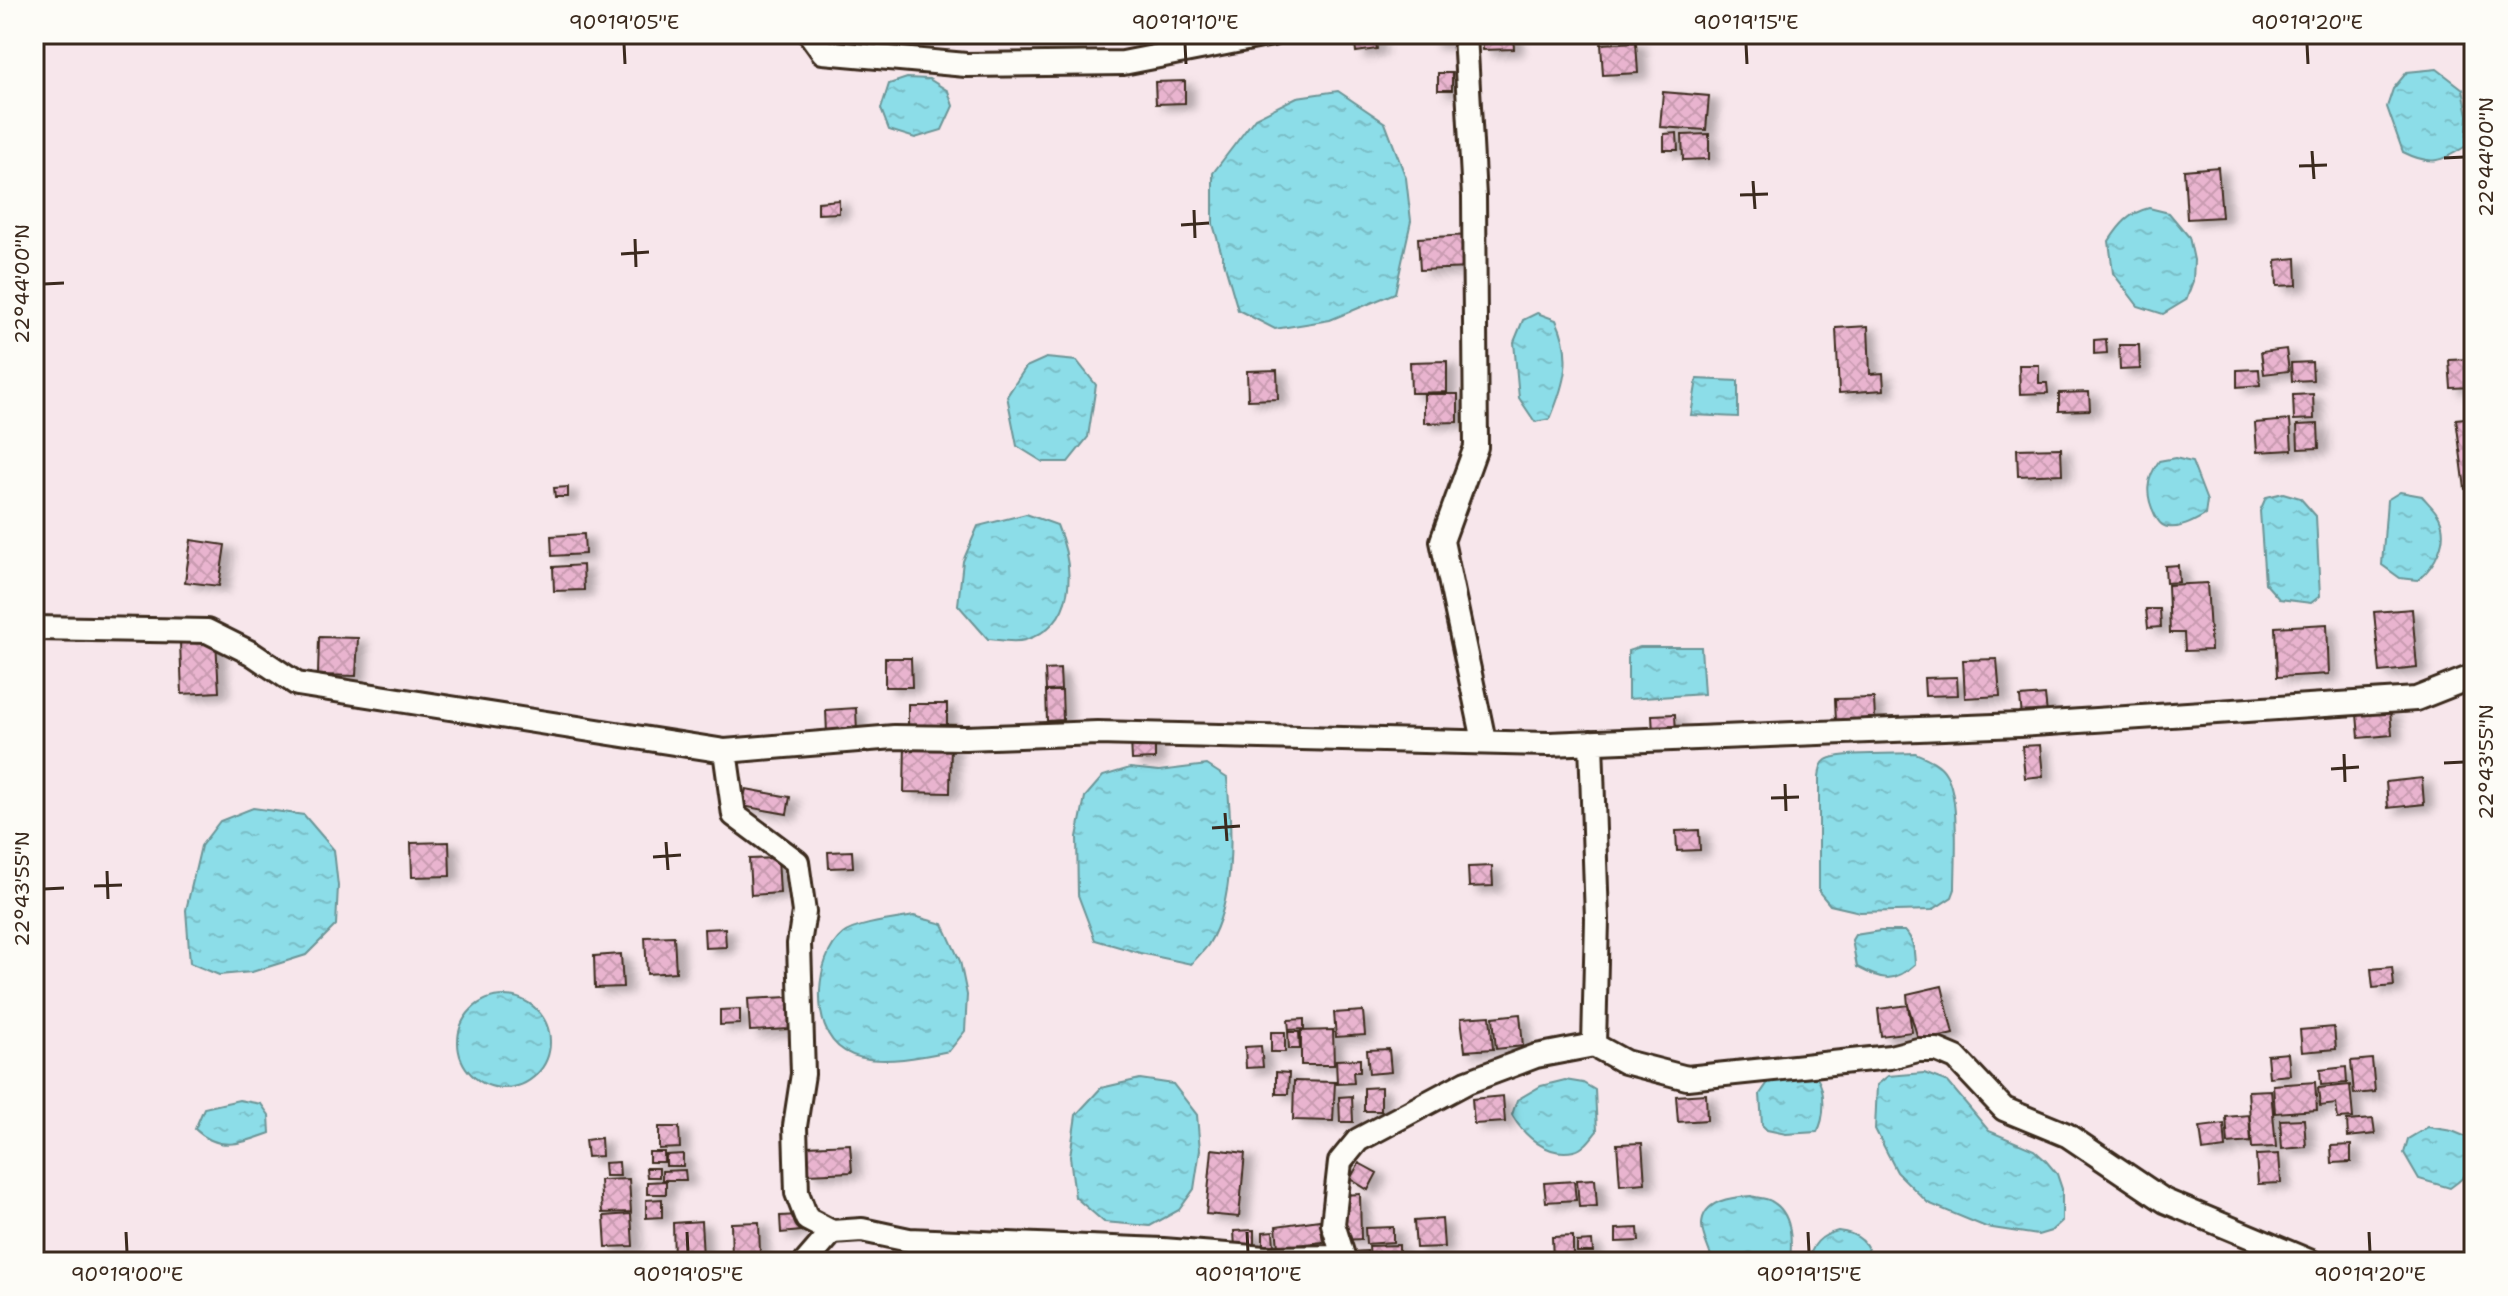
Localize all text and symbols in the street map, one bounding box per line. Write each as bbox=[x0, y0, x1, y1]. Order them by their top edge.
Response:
text: 90°19'05"E bbox=[569, 9, 679, 35]
text: 90°19'10"E bbox=[1131, 9, 1239, 35]
text: 90°19'15"E bbox=[1693, 9, 1799, 35]
text: 90°19'20"E bbox=[2251, 9, 2363, 35]
text: 22°44'00"N bbox=[2473, 97, 2499, 217]
text: 22°44'00"N bbox=[9, 224, 35, 344]
text: 22°43'55"N bbox=[2473, 704, 2499, 820]
text: 22°43'55"N bbox=[9, 831, 35, 947]
text: 90°19'00"E bbox=[71, 1261, 183, 1287]
text: 90°19'05"E bbox=[633, 1261, 743, 1287]
text: 90°19'10"E bbox=[1194, 1261, 1302, 1287]
text: 90°19'15"E bbox=[1756, 1261, 1862, 1287]
text: 90°19'20"E bbox=[2314, 1261, 2426, 1287]

